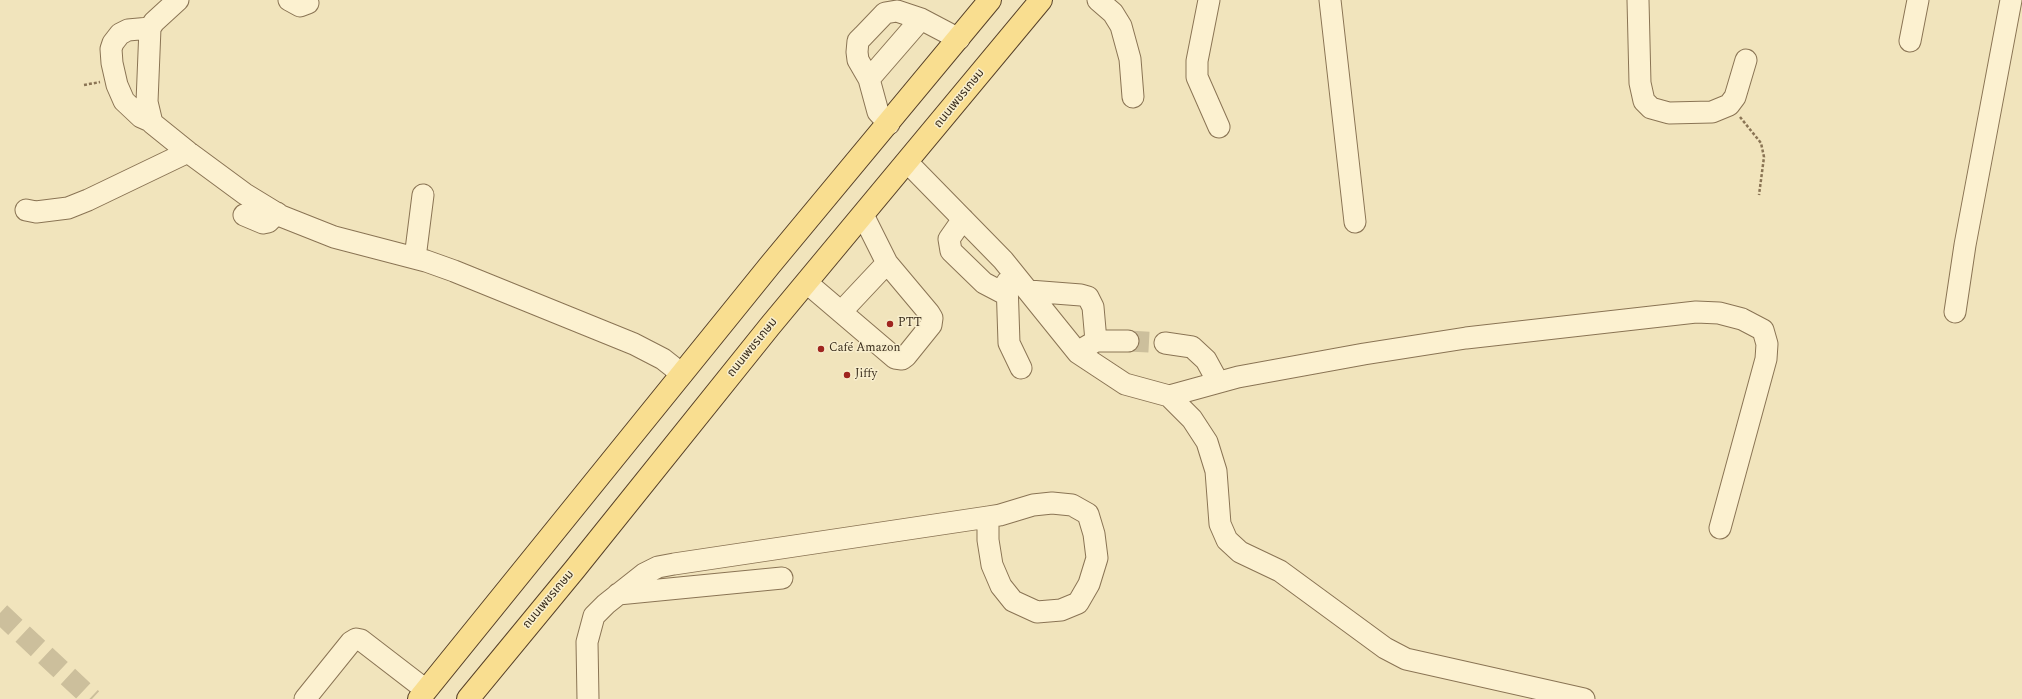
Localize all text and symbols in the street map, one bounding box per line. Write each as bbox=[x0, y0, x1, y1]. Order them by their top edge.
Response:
street label: ถนนเพชรเกษม bbox=[932, 67, 988, 131]
street label: ถนนเพชรเกษม bbox=[725, 316, 781, 380]
place label: PTT bbox=[898, 317, 922, 331]
marker: PTT bbox=[885, 319, 895, 329]
place label: Café Amazon bbox=[829, 342, 901, 356]
marker: Café Amazon bbox=[816, 344, 826, 354]
place label: Jiffy bbox=[855, 368, 877, 382]
marker: Jiffy bbox=[842, 370, 852, 380]
street label: ถนนเพชรเกษม bbox=[520, 568, 578, 632]

